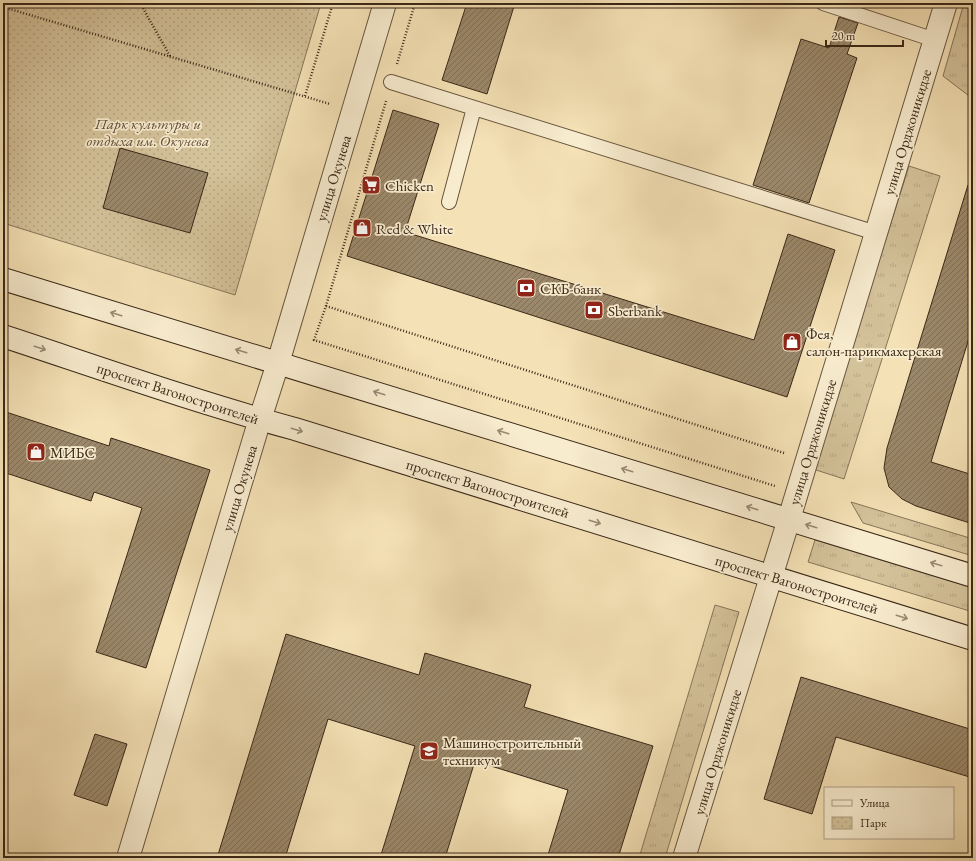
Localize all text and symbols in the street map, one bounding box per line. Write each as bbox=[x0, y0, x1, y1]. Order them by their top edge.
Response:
scale bar bbox=[826, 22, 903, 48]
text: 20 m bbox=[832, 28, 856, 44]
street label: улица Орджоникидзе bbox=[879, 67, 935, 197]
park label: Парк культуры и отдыха им. Окунева bbox=[87, 114, 209, 150]
street label: улица Окунева bbox=[311, 133, 355, 223]
supermarket icon: Chicken bbox=[360, 174, 382, 196]
place label: Chicken bbox=[385, 176, 434, 195]
shop icon: Red & White bbox=[351, 217, 373, 239]
place label: Red & White bbox=[376, 219, 453, 238]
bank icon: СКБ-банк bbox=[515, 277, 537, 299]
place label: СКБ-банк bbox=[540, 279, 601, 298]
bank icon: Sberbank bbox=[583, 299, 605, 321]
place label: Sberbank bbox=[608, 301, 663, 320]
one-way arrow bbox=[110, 309, 122, 317]
place label: Фея, салон-парикмахерская bbox=[806, 324, 942, 360]
shop icon: Фея, салон-парикмахерская bbox=[781, 331, 803, 353]
one-way arrow bbox=[33, 345, 46, 352]
one-way arrow bbox=[234, 347, 247, 354]
street label: проспект Вагоностроителей bbox=[94, 358, 262, 428]
street label: улица Орджоникидзе bbox=[784, 377, 840, 507]
one-way arrow bbox=[373, 389, 386, 396]
one-way arrow bbox=[291, 427, 304, 434]
one-way arrow bbox=[497, 428, 510, 435]
shop icon: МИБС bbox=[25, 441, 47, 463]
place label: МИБС bbox=[50, 443, 95, 462]
street label: улица Окунева bbox=[217, 443, 261, 533]
street label: проспект Вагоностроителей bbox=[404, 454, 572, 522]
one-way arrow bbox=[621, 466, 634, 473]
one-way arrow bbox=[745, 504, 758, 511]
one-way arrow bbox=[589, 519, 602, 526]
one-way arrow bbox=[805, 522, 818, 529]
street label: проспект Вагоностроителей bbox=[713, 550, 881, 618]
one-way arrow bbox=[929, 560, 942, 567]
one-way arrow bbox=[896, 614, 909, 621]
street label: улица Орджоникидзе bbox=[689, 687, 745, 817]
place label: Машиностроительный техникум bbox=[443, 733, 581, 769]
school or university icon: Машиностроительный техникум bbox=[418, 740, 440, 762]
legend bbox=[824, 787, 954, 839]
text: Улица bbox=[859, 795, 890, 811]
text: Парк bbox=[860, 815, 887, 831]

